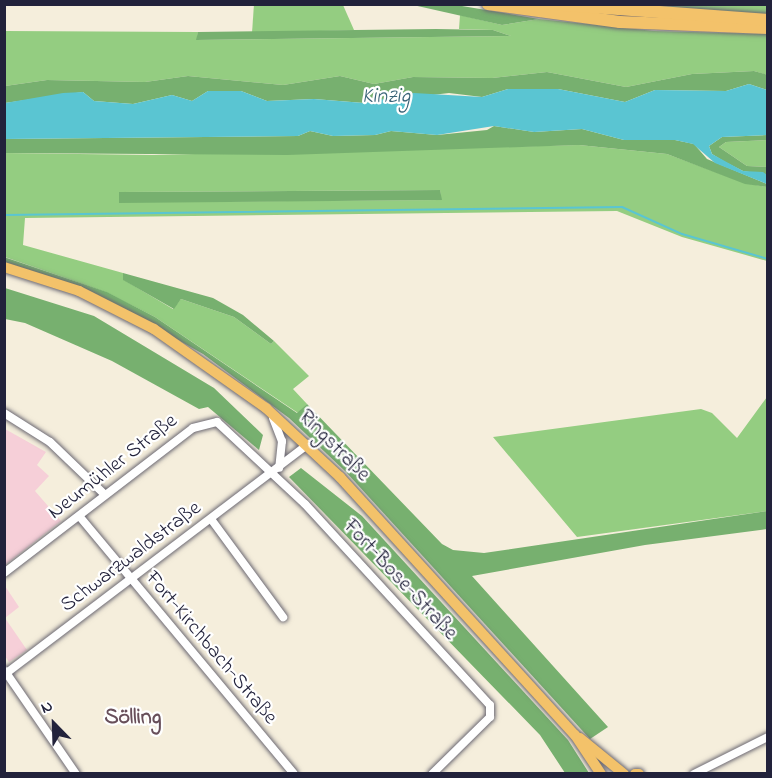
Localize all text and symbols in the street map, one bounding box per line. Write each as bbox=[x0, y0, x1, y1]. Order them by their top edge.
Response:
water label: Kinzig bbox=[362, 85, 410, 111]
street label: Ringstraße bbox=[293, 405, 375, 487]
street label: Neumühler Straße bbox=[43, 409, 183, 525]
street label: Schwarzwaldstraße bbox=[56, 496, 206, 618]
street label: Fort-Bose-Straße bbox=[338, 514, 462, 646]
street label: Fort-Kirchbach-Straße bbox=[140, 566, 282, 730]
north arrow bbox=[24, 694, 84, 754]
text: N bbox=[37, 694, 57, 721]
district label: Sölling bbox=[104, 706, 162, 732]

